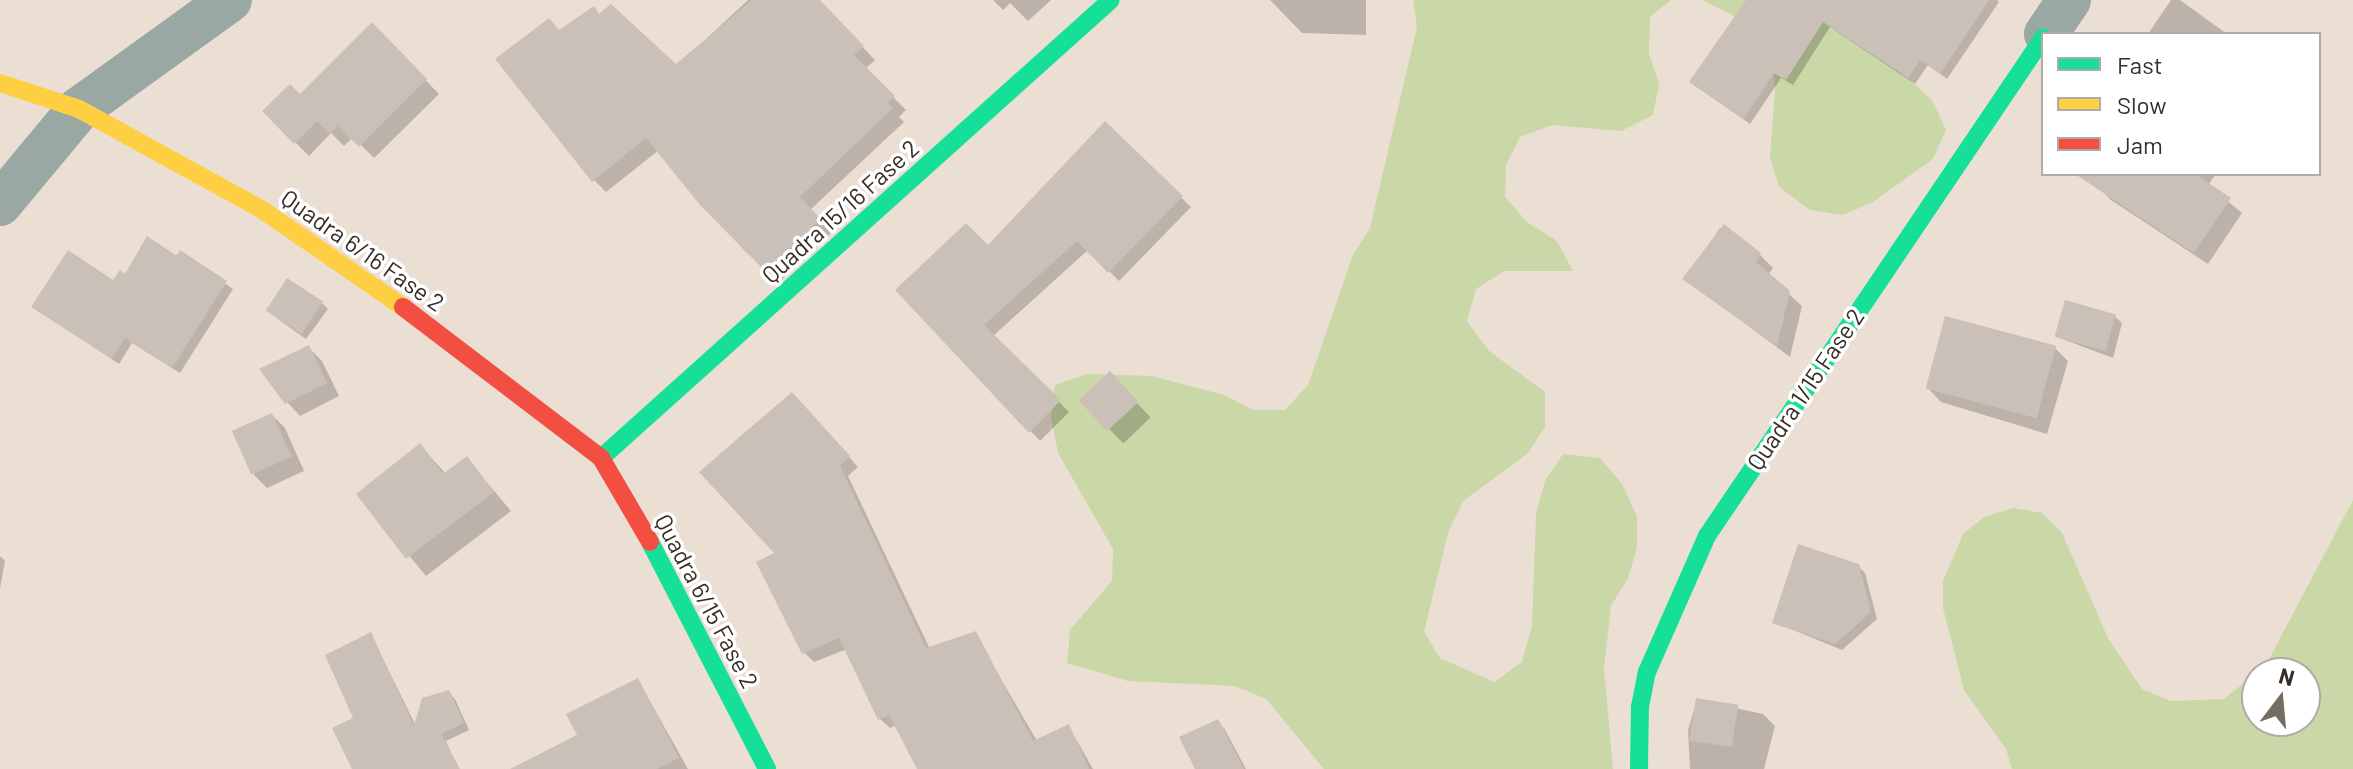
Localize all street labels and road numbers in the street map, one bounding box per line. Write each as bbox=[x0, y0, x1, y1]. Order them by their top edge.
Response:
street label: Quadra 15/16 Fase 2 bbox=[756, 133, 924, 289]
street label: Quadra 6/16 Fase 2 bbox=[276, 183, 450, 317]
street label: Quadra 1/15 Fase 2 bbox=[1740, 303, 1870, 475]
street label: Quadra 6/15 Fase 2 bbox=[649, 509, 765, 693]

